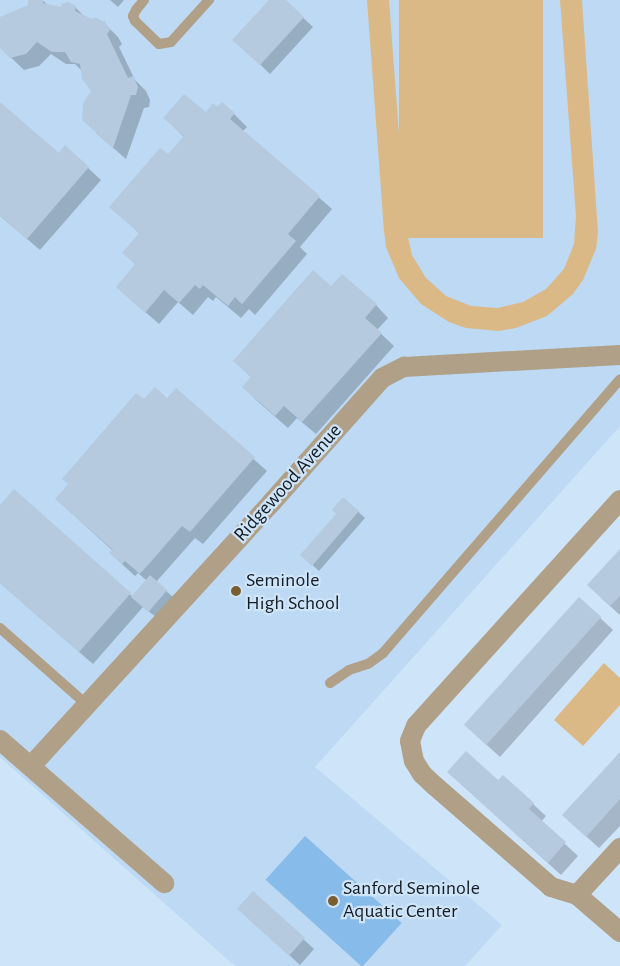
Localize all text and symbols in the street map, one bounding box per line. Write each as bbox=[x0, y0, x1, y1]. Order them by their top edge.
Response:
street label: Ridgewood Avenue bbox=[229, 419, 347, 547]
place label: Seminole High School bbox=[246, 568, 340, 615]
marker: Seminole High School bbox=[230, 585, 242, 597]
place label: Sanford Seminole Aquatic Center bbox=[343, 877, 480, 924]
marker: Sanford Seminole Aquatic Center bbox=[327, 895, 339, 907]

